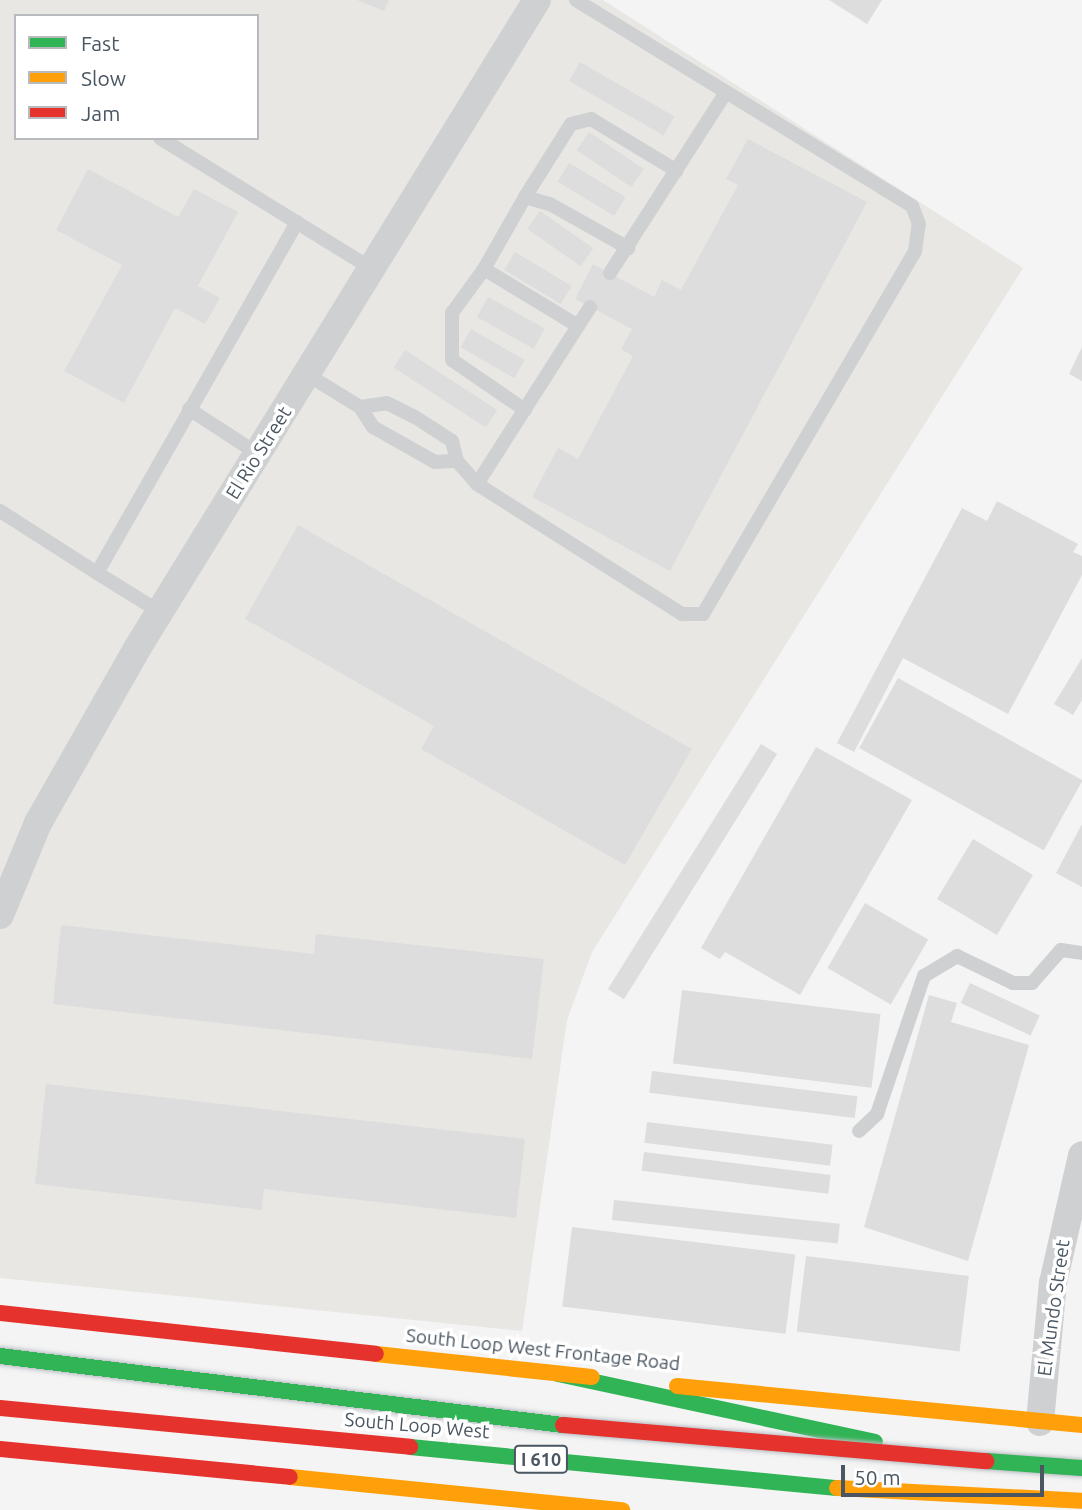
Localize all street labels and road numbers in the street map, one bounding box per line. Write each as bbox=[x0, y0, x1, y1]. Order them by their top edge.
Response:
street label: El Rio Street bbox=[222, 402, 296, 504]
street label: El Mundo Street bbox=[1033, 1238, 1075, 1378]
street label: South Loop West Frontage Road bbox=[405, 1324, 681, 1376]
street label: South Loop West bbox=[344, 1408, 490, 1444]
road number: I 610 bbox=[513, 1444, 569, 1474]

